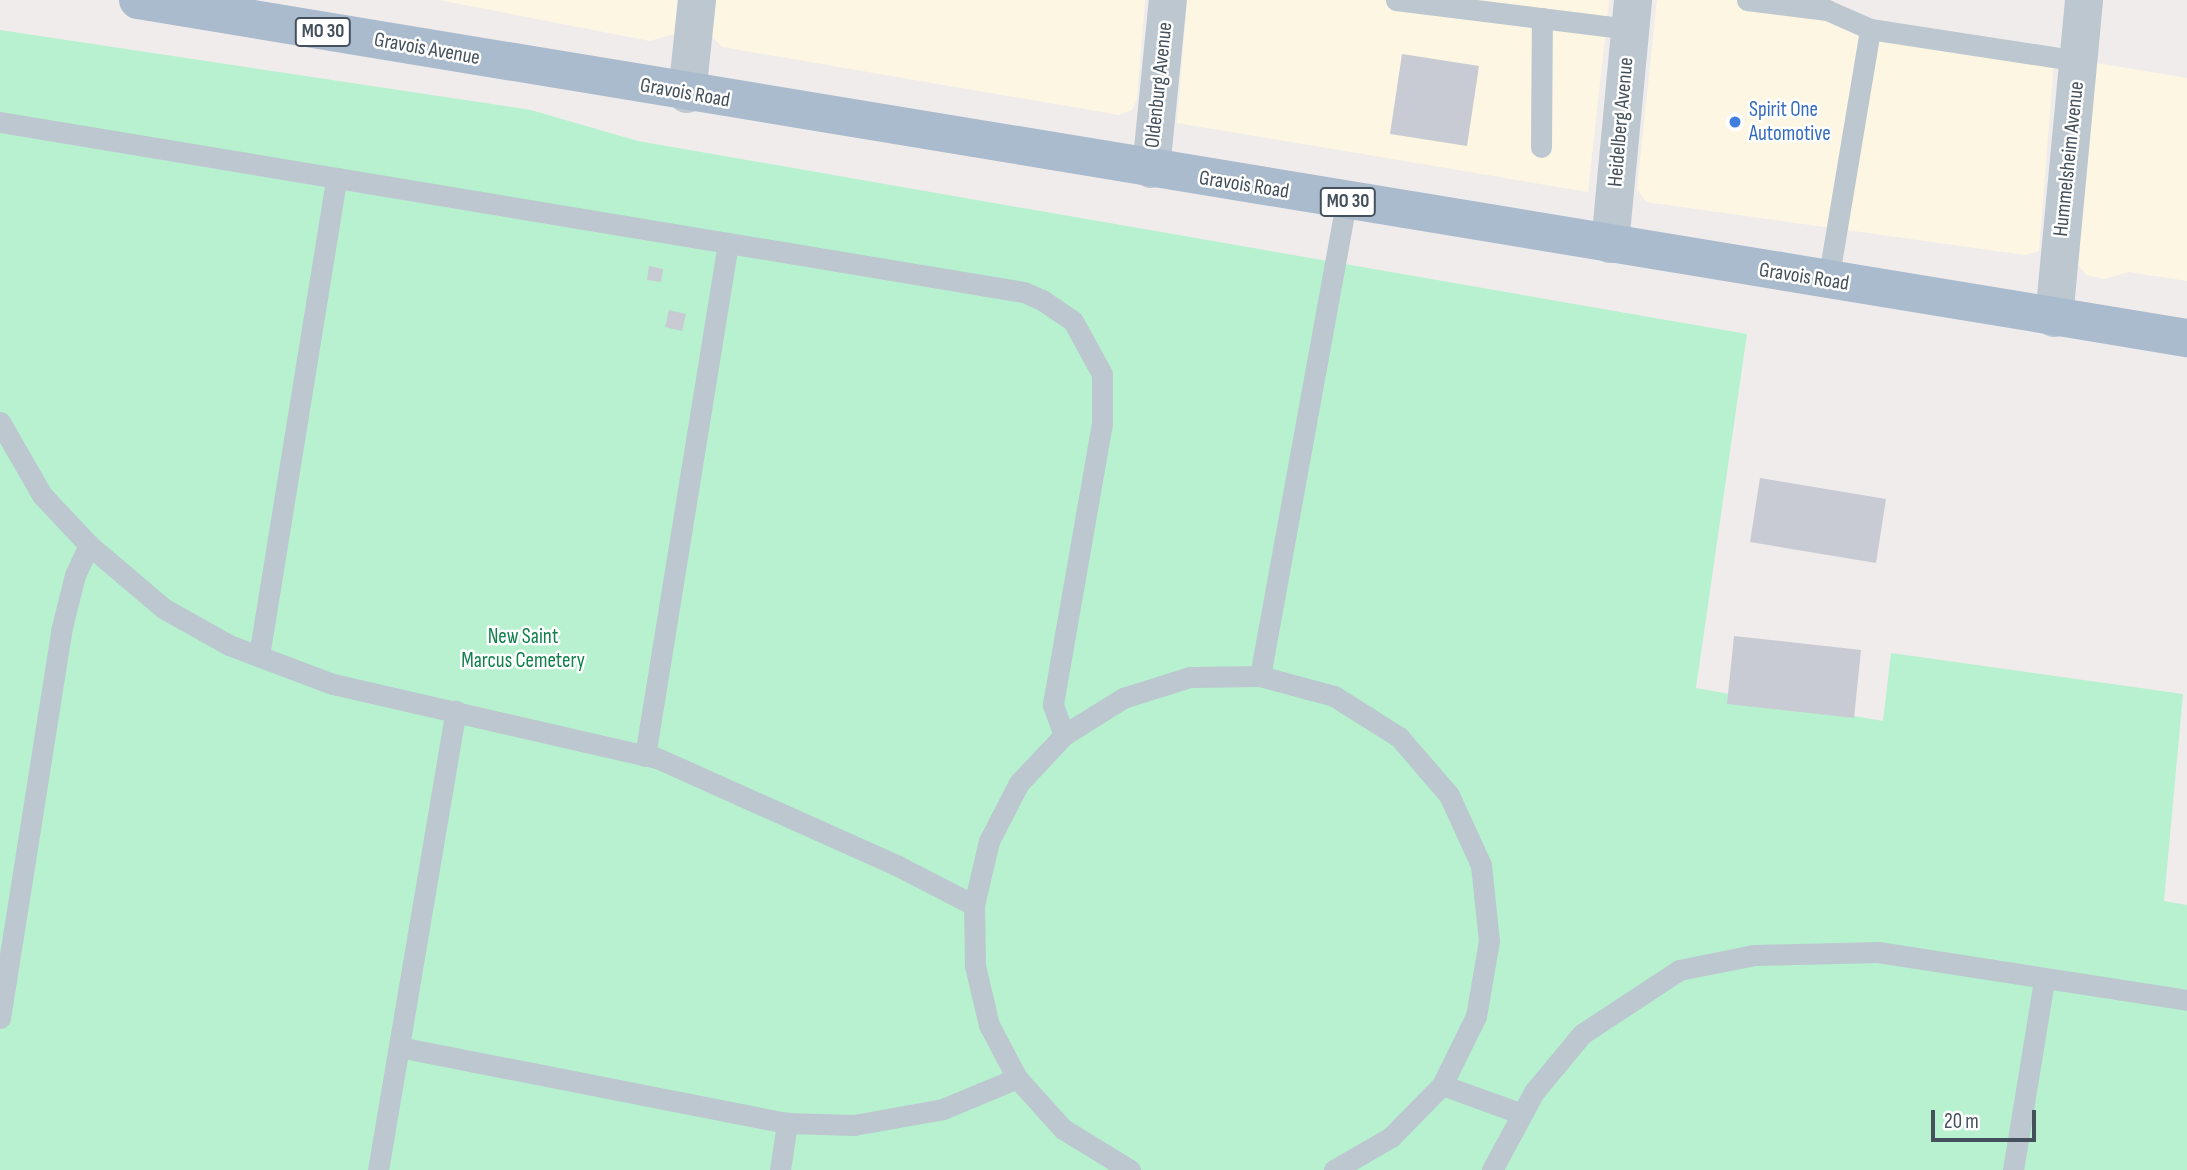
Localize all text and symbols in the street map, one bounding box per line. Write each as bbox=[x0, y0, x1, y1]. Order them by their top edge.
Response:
road number: MO 30 bbox=[293, 16, 353, 48]
street label: Oldenburg Avenue bbox=[1140, 21, 1178, 149]
street label: Gravois Avenue bbox=[372, 27, 482, 71]
street label: Heidelberg Avenue bbox=[1603, 56, 1639, 188]
street label: Gravois Road bbox=[638, 73, 732, 113]
street label: Hummelsheim Avenue bbox=[2048, 80, 2090, 238]
place label: Spirit One Automotive bbox=[1749, 97, 1831, 147]
marker: Spirit One Automotive bbox=[1727, 114, 1743, 130]
street label: Gravois Road bbox=[1197, 165, 1291, 205]
road number: MO 30 bbox=[1318, 186, 1378, 218]
street label: Gravois Road bbox=[1757, 257, 1851, 297]
park label: New Saint Marcus Cemetery bbox=[461, 624, 585, 674]
scale bar bbox=[1935, 1096, 2040, 1140]
text: 20 m bbox=[1944, 1109, 1979, 1134]

